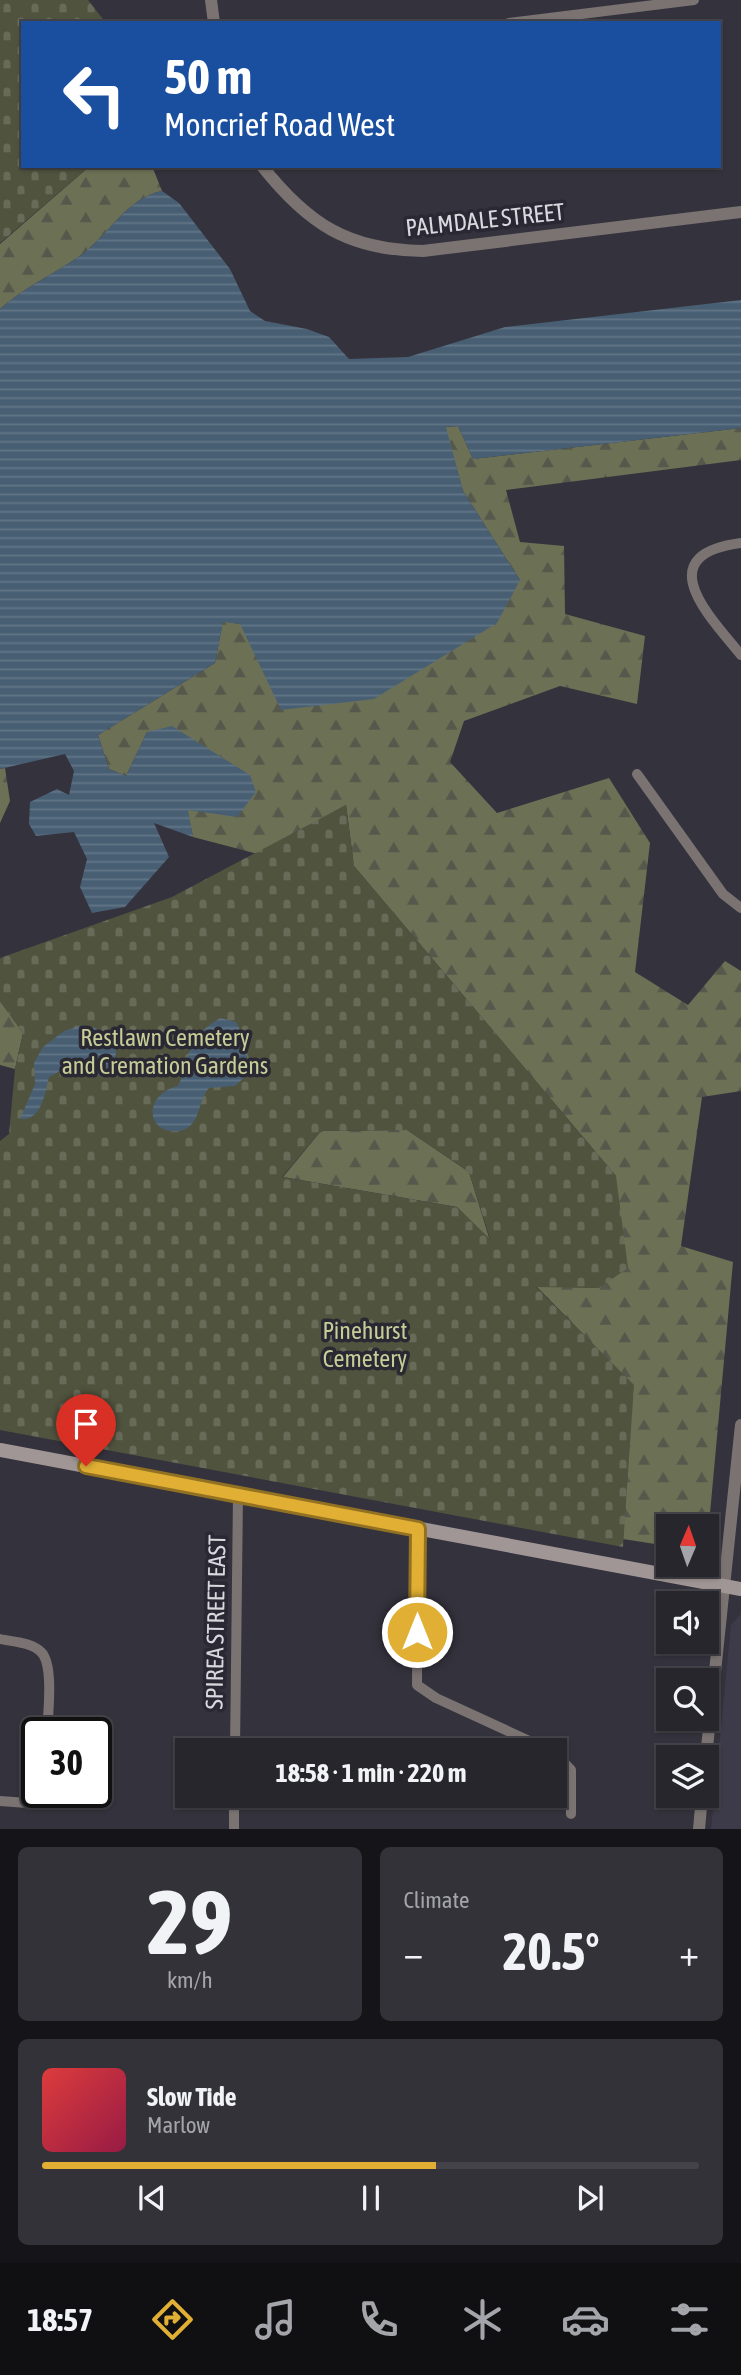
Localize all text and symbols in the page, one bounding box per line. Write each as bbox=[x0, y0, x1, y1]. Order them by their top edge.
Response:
text: 50 m bbox=[164, 48, 252, 104]
icon: left bbox=[49, 49, 140, 140]
text: Moncrief Road West bbox=[164, 106, 395, 143]
street label: PALMDALE STREET bbox=[404, 198, 566, 241]
park label: Restlawn Cemetery and Cremation Gardens bbox=[62, 1024, 268, 1079]
park label: Pinehurst Cemetery bbox=[322, 1317, 408, 1372]
pin bbox=[56, 1394, 116, 1466]
icon: arrive bbox=[67, 1405, 105, 1443]
north arrow bbox=[656, 1514, 719, 1577]
map controls bbox=[656, 1514, 719, 1808]
street label: SPIREA STREET EAST bbox=[200, 1534, 231, 1710]
button: sound bbox=[656, 1591, 719, 1654]
position arrow bbox=[380, 1595, 454, 1669]
button: search bbox=[656, 1668, 719, 1731]
speed limit sign: 30 bbox=[21, 1717, 112, 1808]
button: layers bbox=[656, 1745, 719, 1808]
text: 18:58 · 1 min · 220 m bbox=[276, 1758, 466, 1788]
text: 29 bbox=[147, 1869, 233, 1973]
text: Climate bbox=[404, 1887, 469, 1913]
text: 20.5° bbox=[503, 1921, 600, 1981]
text: − bbox=[404, 1931, 423, 1974]
text: + bbox=[679, 1931, 699, 1974]
text: km/h bbox=[167, 1967, 213, 1993]
text: Slow Tide bbox=[147, 2082, 237, 2112]
text: Marlow bbox=[147, 2112, 210, 2138]
icon: previous bbox=[133, 2179, 171, 2217]
icon: pause bbox=[352, 2179, 390, 2217]
icon: next bbox=[571, 2179, 609, 2217]
icon: directions bbox=[148, 2295, 197, 2344]
icon: music bbox=[251, 2295, 300, 2344]
icon: phone bbox=[354, 2295, 403, 2344]
icon: climate bbox=[458, 2295, 507, 2344]
icon: car bbox=[561, 2295, 610, 2344]
icon: filters bbox=[665, 2295, 714, 2344]
text: 18:57 bbox=[27, 2301, 93, 2338]

